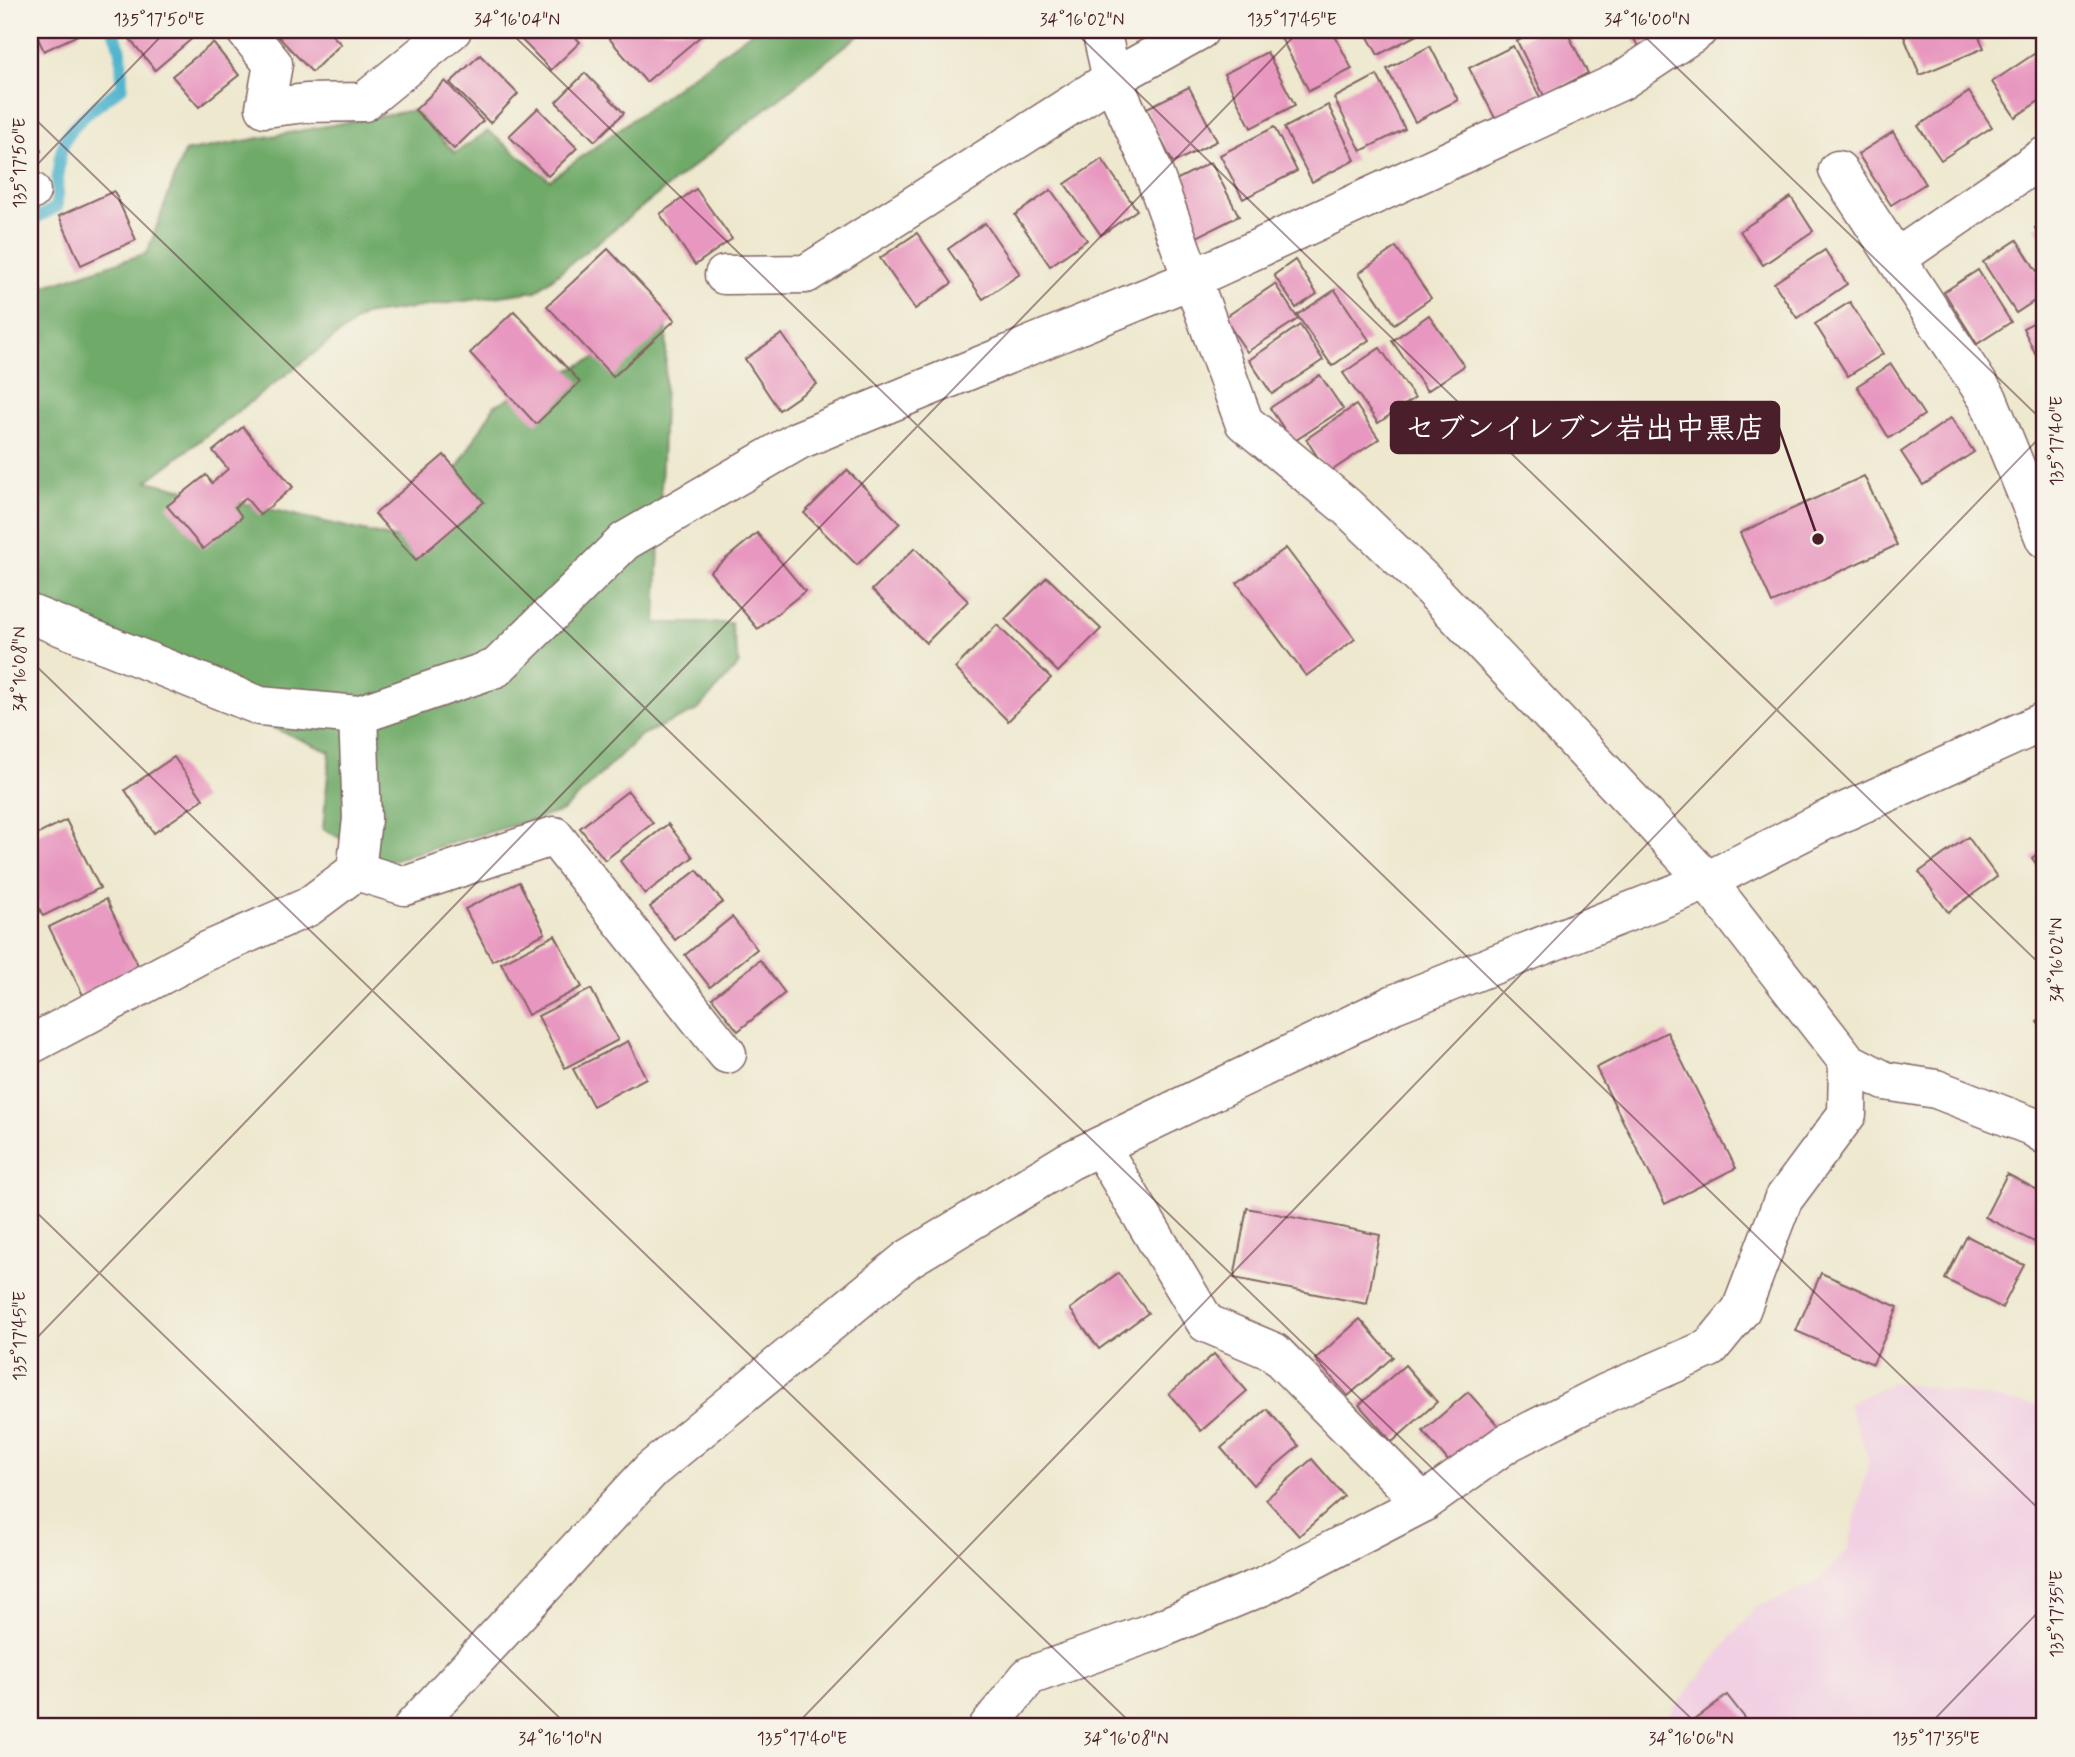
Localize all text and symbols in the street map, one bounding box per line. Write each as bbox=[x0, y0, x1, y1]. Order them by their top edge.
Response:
text: 135°17'50"E bbox=[114, 8, 204, 32]
text: 34°16'04"N bbox=[474, 8, 560, 32]
text: 34°16'02"N bbox=[1039, 8, 1125, 32]
text: 135°17'45"E bbox=[1247, 8, 1337, 32]
text: 34°16'00"N bbox=[1604, 8, 1690, 32]
text: 135°17'50"E bbox=[8, 118, 32, 208]
text: 135°17'40"E bbox=[2045, 396, 2069, 486]
callout: セブンイレブン岩出中黒店 bbox=[1391, 402, 1779, 453]
text: セブンイレブン岩出中黒店 bbox=[1405, 410, 1765, 449]
text: 34°16'08"N bbox=[8, 626, 32, 712]
text: 34°16'02"N bbox=[2045, 917, 2069, 1003]
text: 135°17'45"E bbox=[8, 1291, 32, 1381]
text: 135°17'35"E bbox=[2045, 1570, 2069, 1658]
text: 34°16'10"N bbox=[518, 1727, 602, 1751]
text: 135°17'40"E bbox=[757, 1727, 847, 1751]
text: 34°16'08"N bbox=[1083, 1727, 1169, 1751]
text: 34°16'06"N bbox=[1648, 1727, 1734, 1751]
text: 135°17'35"E bbox=[1892, 1727, 1980, 1751]

